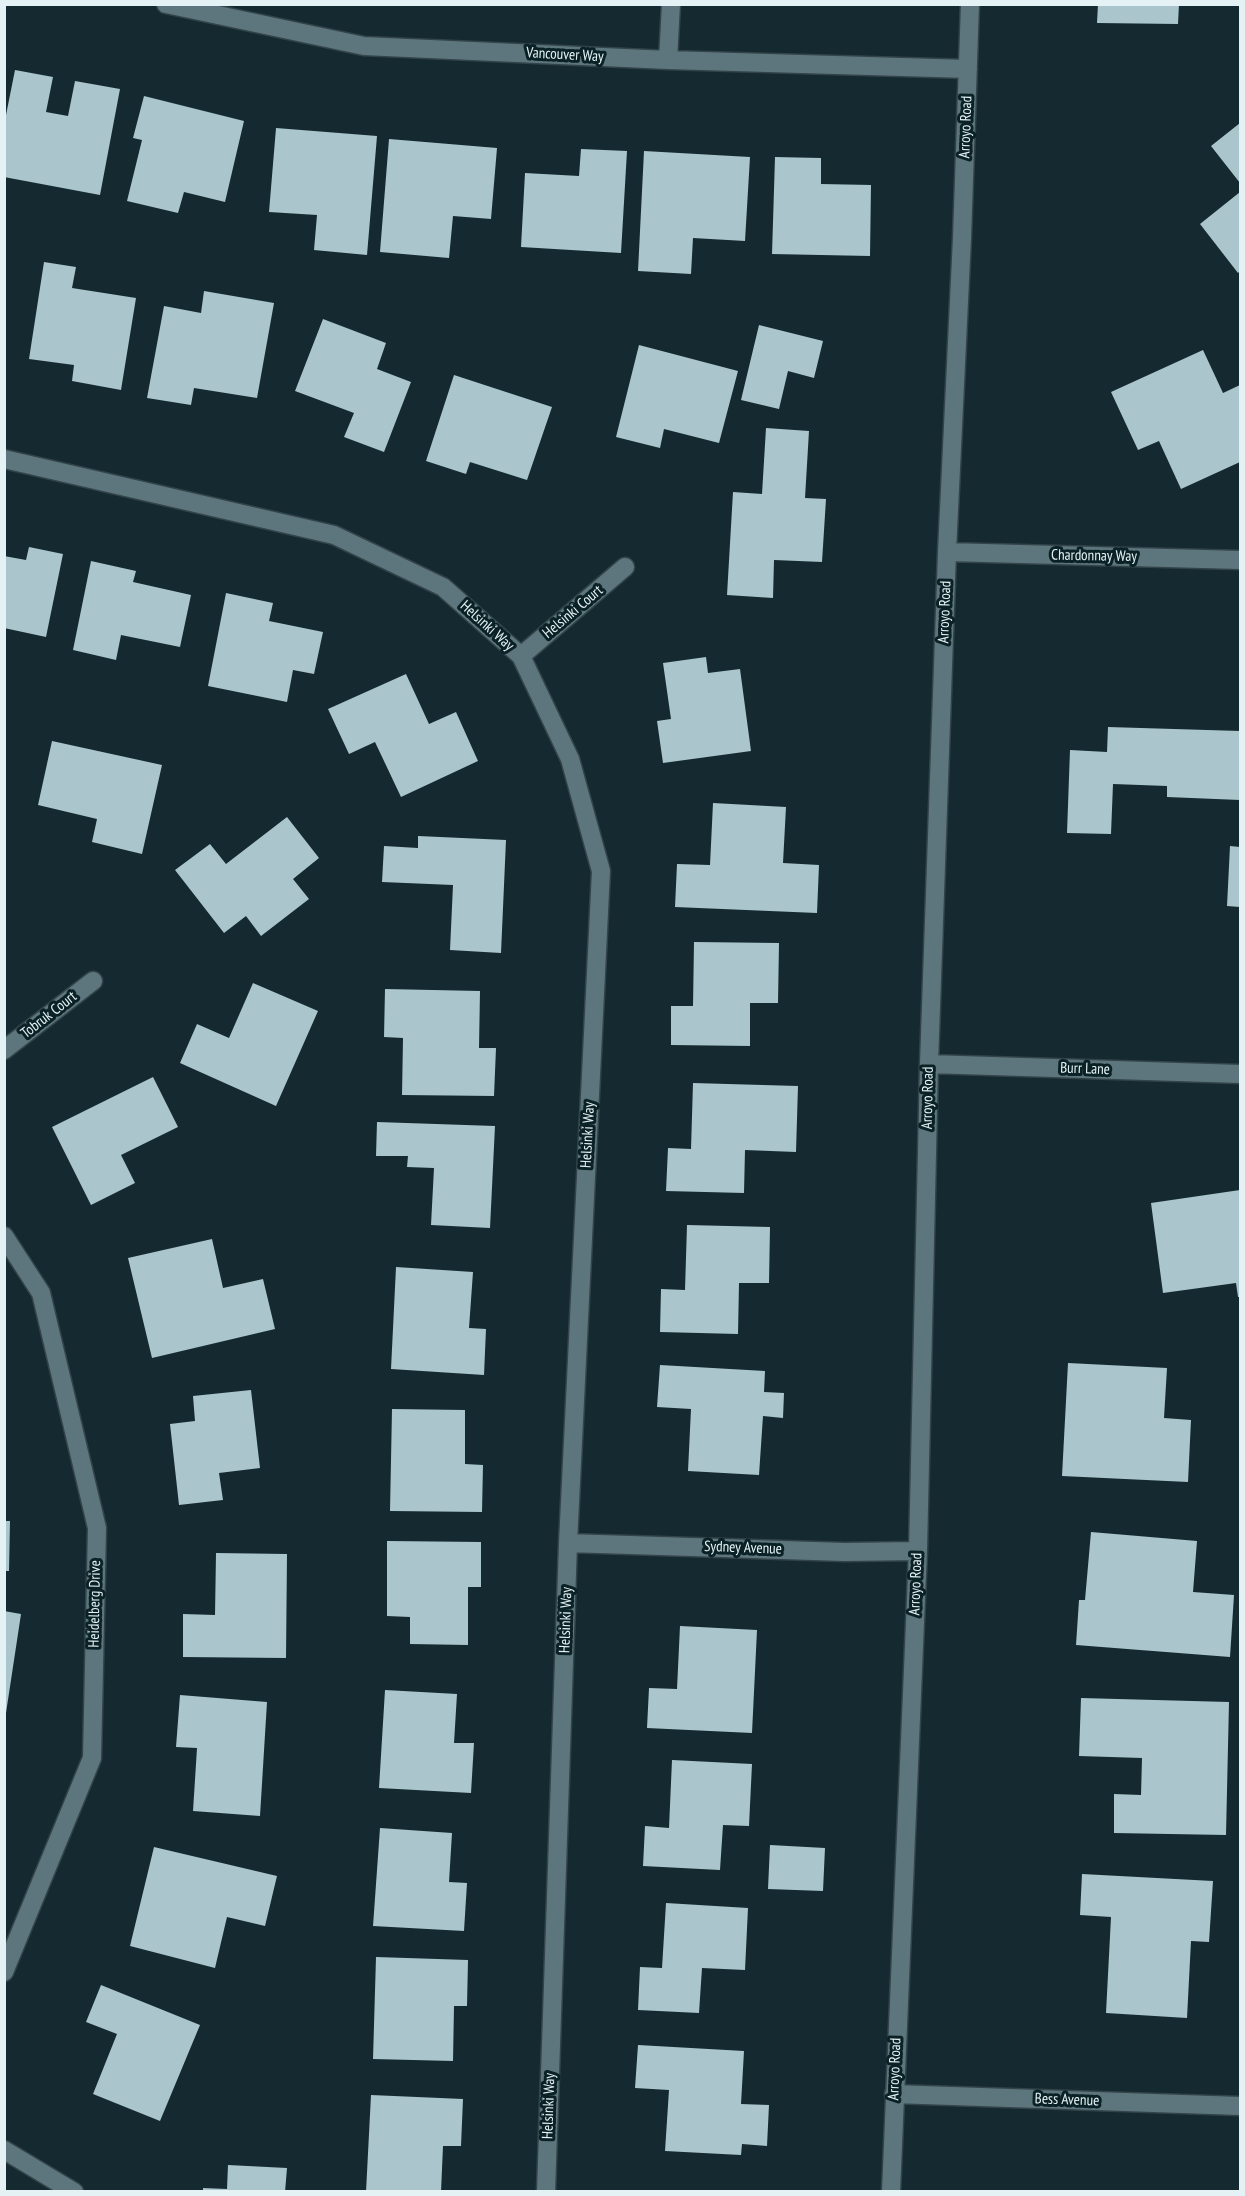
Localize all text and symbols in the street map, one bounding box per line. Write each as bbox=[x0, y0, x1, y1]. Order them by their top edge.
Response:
street label: Vancouver Way bbox=[526, 44, 604, 66]
street label: Arroyo Road bbox=[956, 95, 976, 159]
street label: Chardonnay Way bbox=[1051, 546, 1137, 566]
street label: Arroyo Road bbox=[935, 580, 955, 644]
street label: Helsinki Court bbox=[539, 582, 607, 642]
street label: Helsinki Way bbox=[456, 597, 518, 655]
street label: Tobruk Court bbox=[18, 988, 80, 1042]
street label: Burr Lane bbox=[1060, 1059, 1110, 1079]
street label: Arroyo Road bbox=[918, 1067, 938, 1129]
street label: Helsinki Way bbox=[577, 1102, 599, 1168]
street label: Sydney Avenue bbox=[704, 1538, 782, 1558]
street label: Arroyo Road bbox=[906, 1552, 926, 1616]
street label: Heidelberg Drive bbox=[85, 1560, 105, 1648]
street label: Helsinki Way bbox=[556, 1587, 576, 1653]
street label: Arroyo Road bbox=[885, 2037, 905, 2101]
street label: Helsinki Way bbox=[539, 2073, 559, 2139]
street label: Bess Avenue bbox=[1034, 2090, 1100, 2110]

